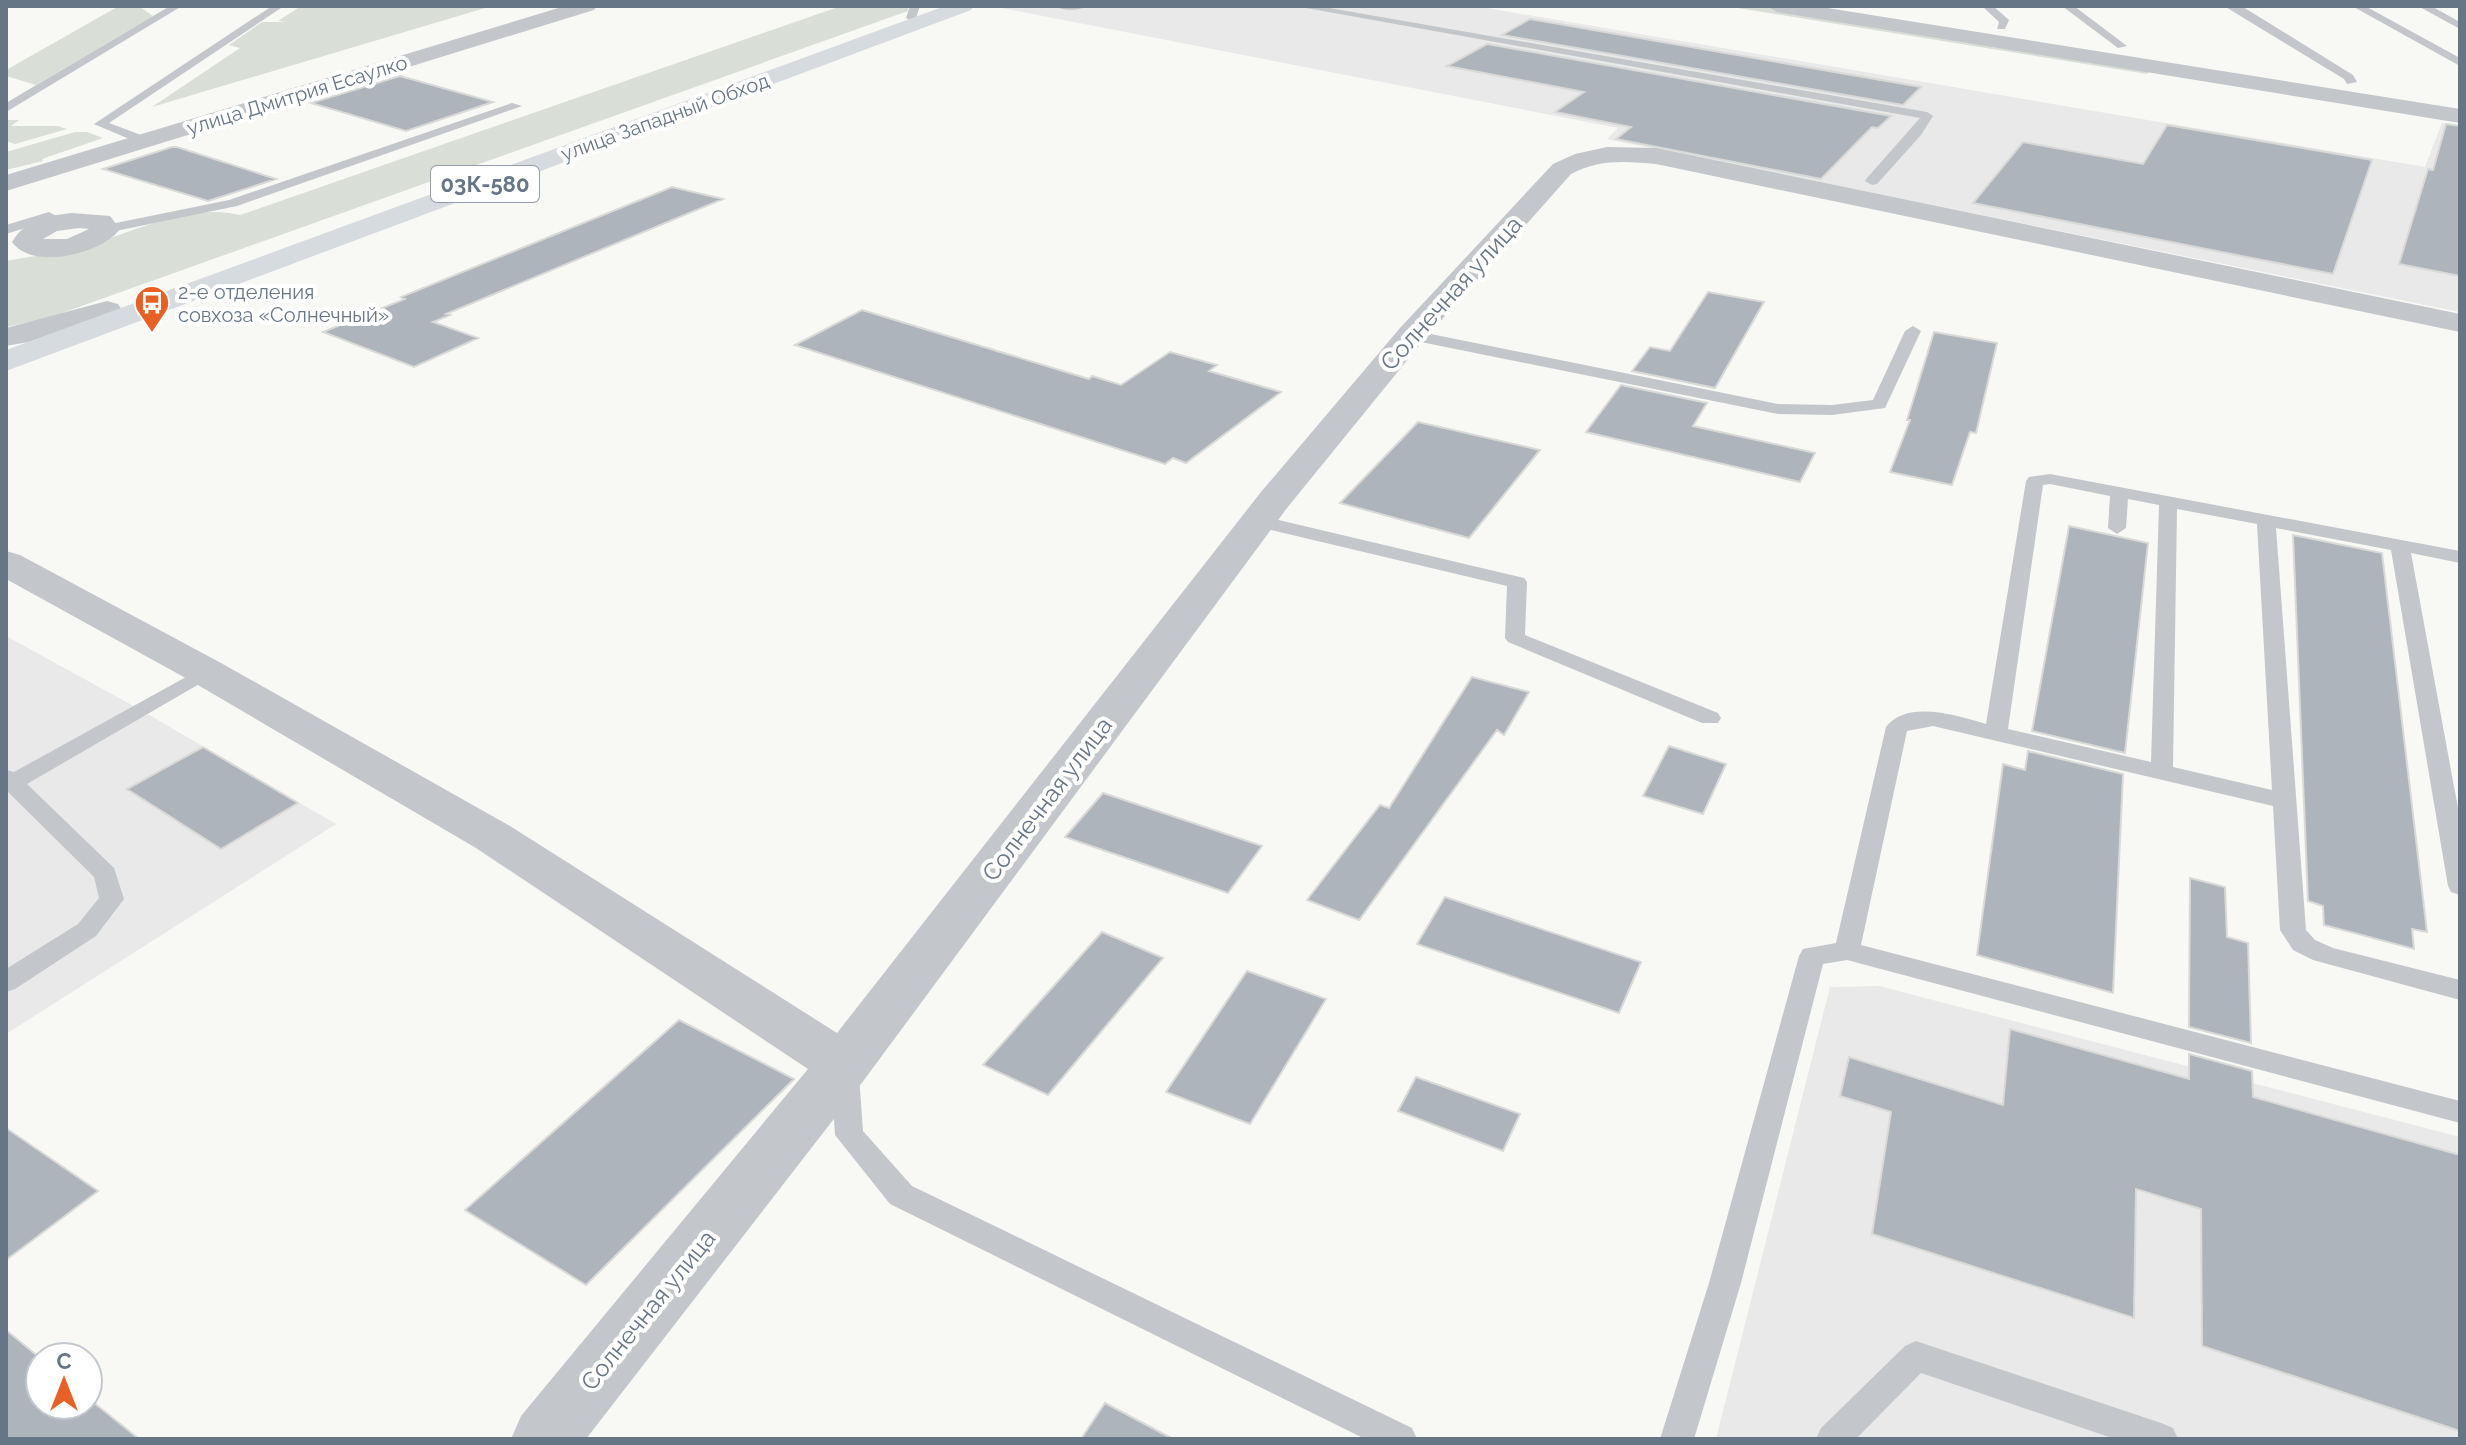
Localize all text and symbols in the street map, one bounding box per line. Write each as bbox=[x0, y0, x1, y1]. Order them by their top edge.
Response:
street label: улица Дмитрия Есаулко bbox=[184, 50, 410, 140]
street label: улица Западный Обход bbox=[558, 68, 773, 166]
road number: 03К-580 bbox=[431, 166, 539, 202]
street label: Солнечная улица bbox=[1374, 210, 1528, 376]
place label: 2-е отделения совхоза «Солнечный» bbox=[178, 280, 389, 327]
bus stop icon: 2-е отделения совхоза «Солнечный» bbox=[133, 284, 171, 334]
street label: Солнечная улица bbox=[976, 711, 1118, 887]
street label: Солнечная улица bbox=[575, 1224, 721, 1396]
north arrow bbox=[24, 1341, 104, 1421]
text: С bbox=[56, 1348, 72, 1374]

